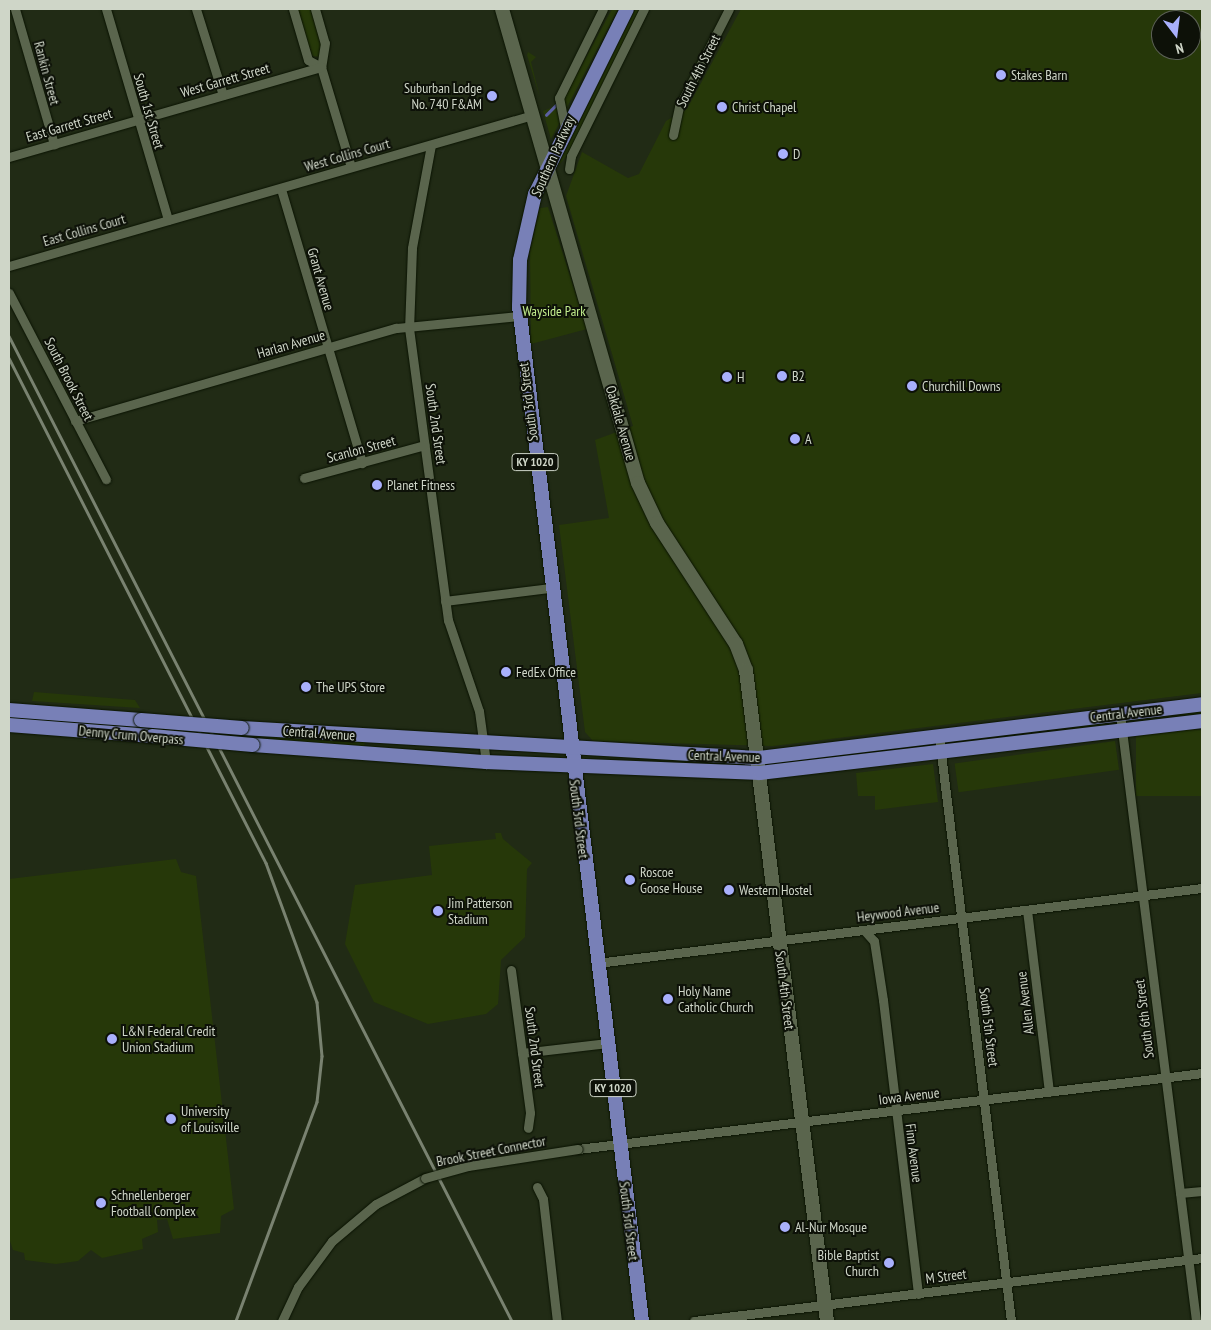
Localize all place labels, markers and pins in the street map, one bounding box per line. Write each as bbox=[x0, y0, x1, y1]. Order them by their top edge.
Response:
place label: Stakes Barn bbox=[1011, 67, 1067, 83]
marker: Stakes Barn bbox=[995, 69, 1007, 81]
place label: Suburban Lodge No. 740 F&AM bbox=[404, 80, 482, 112]
marker: Suburban Lodge No. 740 F&AM bbox=[486, 90, 498, 102]
place label: Christ Chapel bbox=[732, 99, 796, 115]
marker: Christ Chapel bbox=[716, 101, 728, 113]
place label: D bbox=[793, 146, 800, 162]
marker: D bbox=[777, 148, 789, 160]
place label: B2 bbox=[792, 368, 805, 384]
place label: H bbox=[737, 369, 745, 385]
marker: B2 bbox=[776, 370, 788, 382]
marker: H bbox=[721, 371, 733, 383]
place label: Churchill Downs bbox=[922, 378, 1001, 394]
marker: Churchill Downs bbox=[906, 380, 918, 392]
place label: A bbox=[805, 431, 812, 447]
marker: A bbox=[789, 433, 801, 445]
place label: Planet Fitness bbox=[387, 477, 455, 493]
marker: Planet Fitness bbox=[371, 479, 383, 491]
place label: FedEx Office bbox=[516, 664, 576, 680]
marker: FedEx Office bbox=[500, 666, 512, 678]
place label: The UPS Store bbox=[316, 679, 385, 695]
marker: The UPS Store bbox=[300, 681, 312, 693]
place label: Roscoe Goose House bbox=[640, 864, 703, 896]
marker: Roscoe Goose House bbox=[624, 874, 636, 886]
place label: Western Hostel bbox=[739, 882, 812, 898]
marker: Western Hostel bbox=[723, 884, 735, 896]
place label: Jim Patterson Stadium bbox=[448, 895, 512, 928]
marker: Jim Patterson Stadium bbox=[432, 905, 444, 917]
place label: Holy Name Catholic Church bbox=[678, 983, 754, 1016]
marker: Holy Name Catholic Church bbox=[662, 993, 674, 1005]
place label: L&N Federal Credit Union Stadium bbox=[122, 1023, 215, 1056]
marker: L&N Federal Credit Union Stadium bbox=[106, 1033, 118, 1045]
place label: University of Louisville bbox=[181, 1103, 239, 1136]
marker: University of Louisville bbox=[165, 1113, 177, 1125]
place label: Schnellenberger Football Complex bbox=[111, 1187, 196, 1220]
marker: Schnellenberger Football Complex bbox=[95, 1197, 107, 1209]
place label: Al-Nur Mosque bbox=[795, 1219, 867, 1235]
marker: Al-Nur Mosque bbox=[779, 1221, 791, 1233]
place label: Bible Baptist Church bbox=[818, 1247, 879, 1280]
marker: Bible Baptist Church bbox=[883, 1257, 895, 1269]

